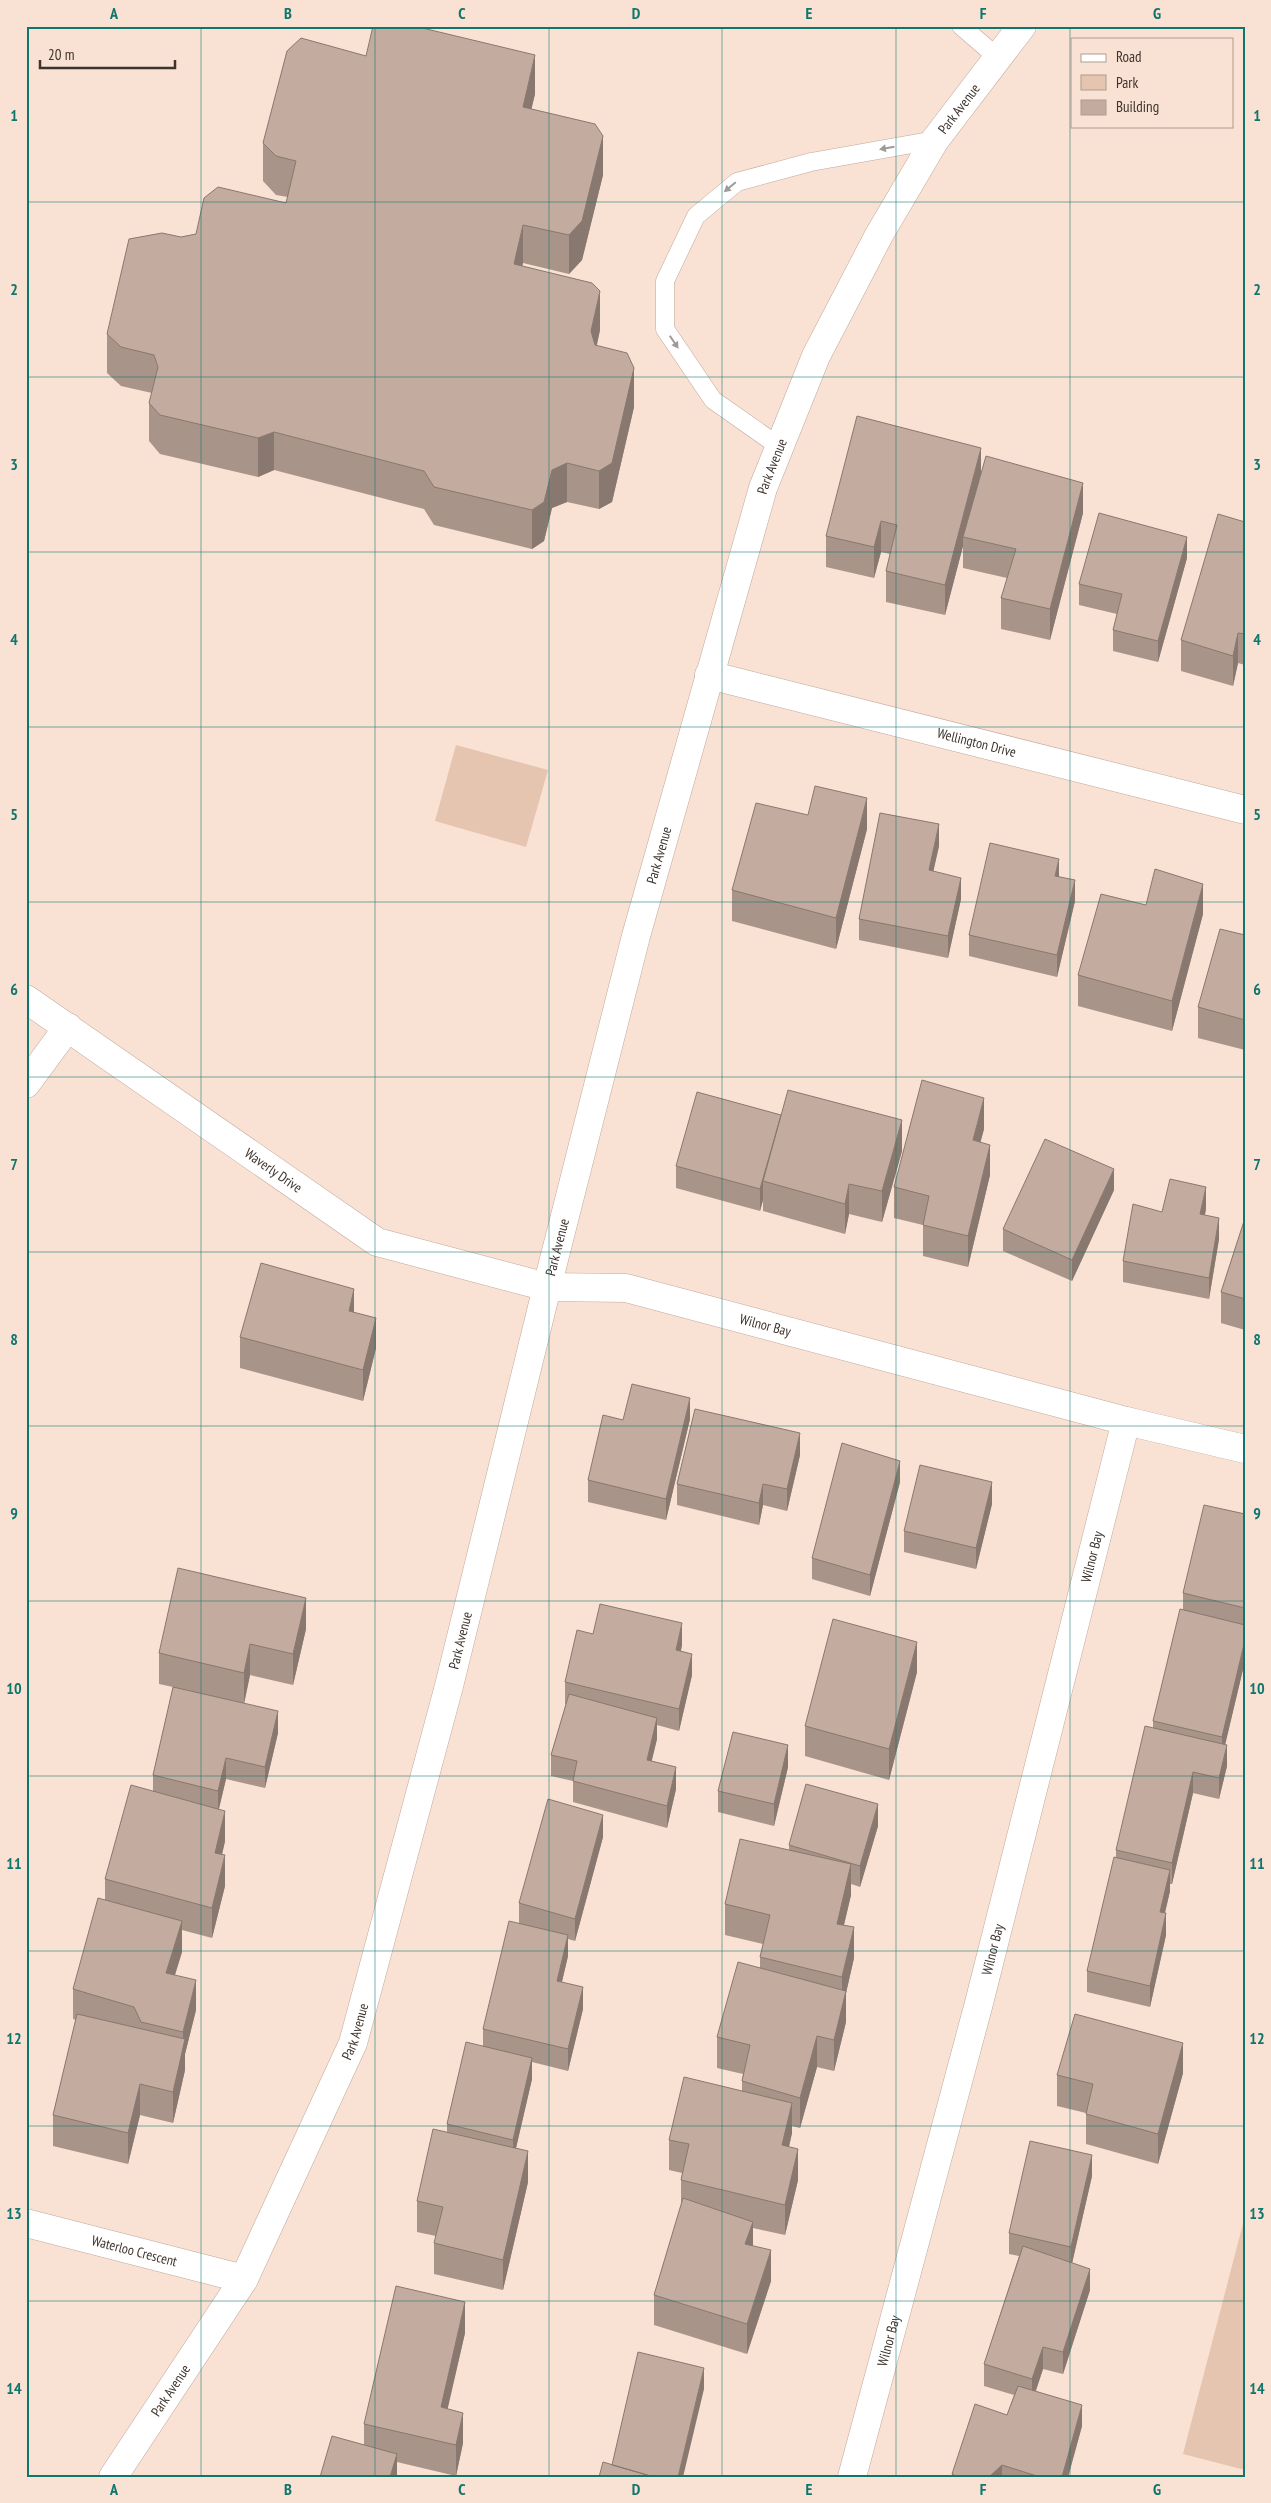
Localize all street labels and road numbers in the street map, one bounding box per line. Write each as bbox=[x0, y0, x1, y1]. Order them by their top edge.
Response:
street label: Park Avenue bbox=[934, 80, 984, 137]
street label: Park Avenue bbox=[753, 436, 791, 496]
street label: Wellington Drive bbox=[935, 724, 1018, 761]
street label: Park Avenue bbox=[642, 824, 676, 886]
street label: Waverly Drive bbox=[241, 1144, 306, 1197]
street label: Park Avenue bbox=[541, 1216, 573, 1278]
street label: Wilnor Bay bbox=[738, 1310, 794, 1341]
street label: Wilnor Bay bbox=[1077, 1528, 1107, 1584]
street label: Park Avenue bbox=[444, 1610, 476, 1671]
street label: Wilnor Bay bbox=[977, 1921, 1008, 1977]
street label: Park Avenue bbox=[337, 2001, 372, 2063]
street label: Waterloo Crescent bbox=[90, 2231, 179, 2270]
street label: Wilnor Bay bbox=[873, 2313, 904, 2368]
street label: Park Avenue bbox=[147, 2361, 194, 2420]

